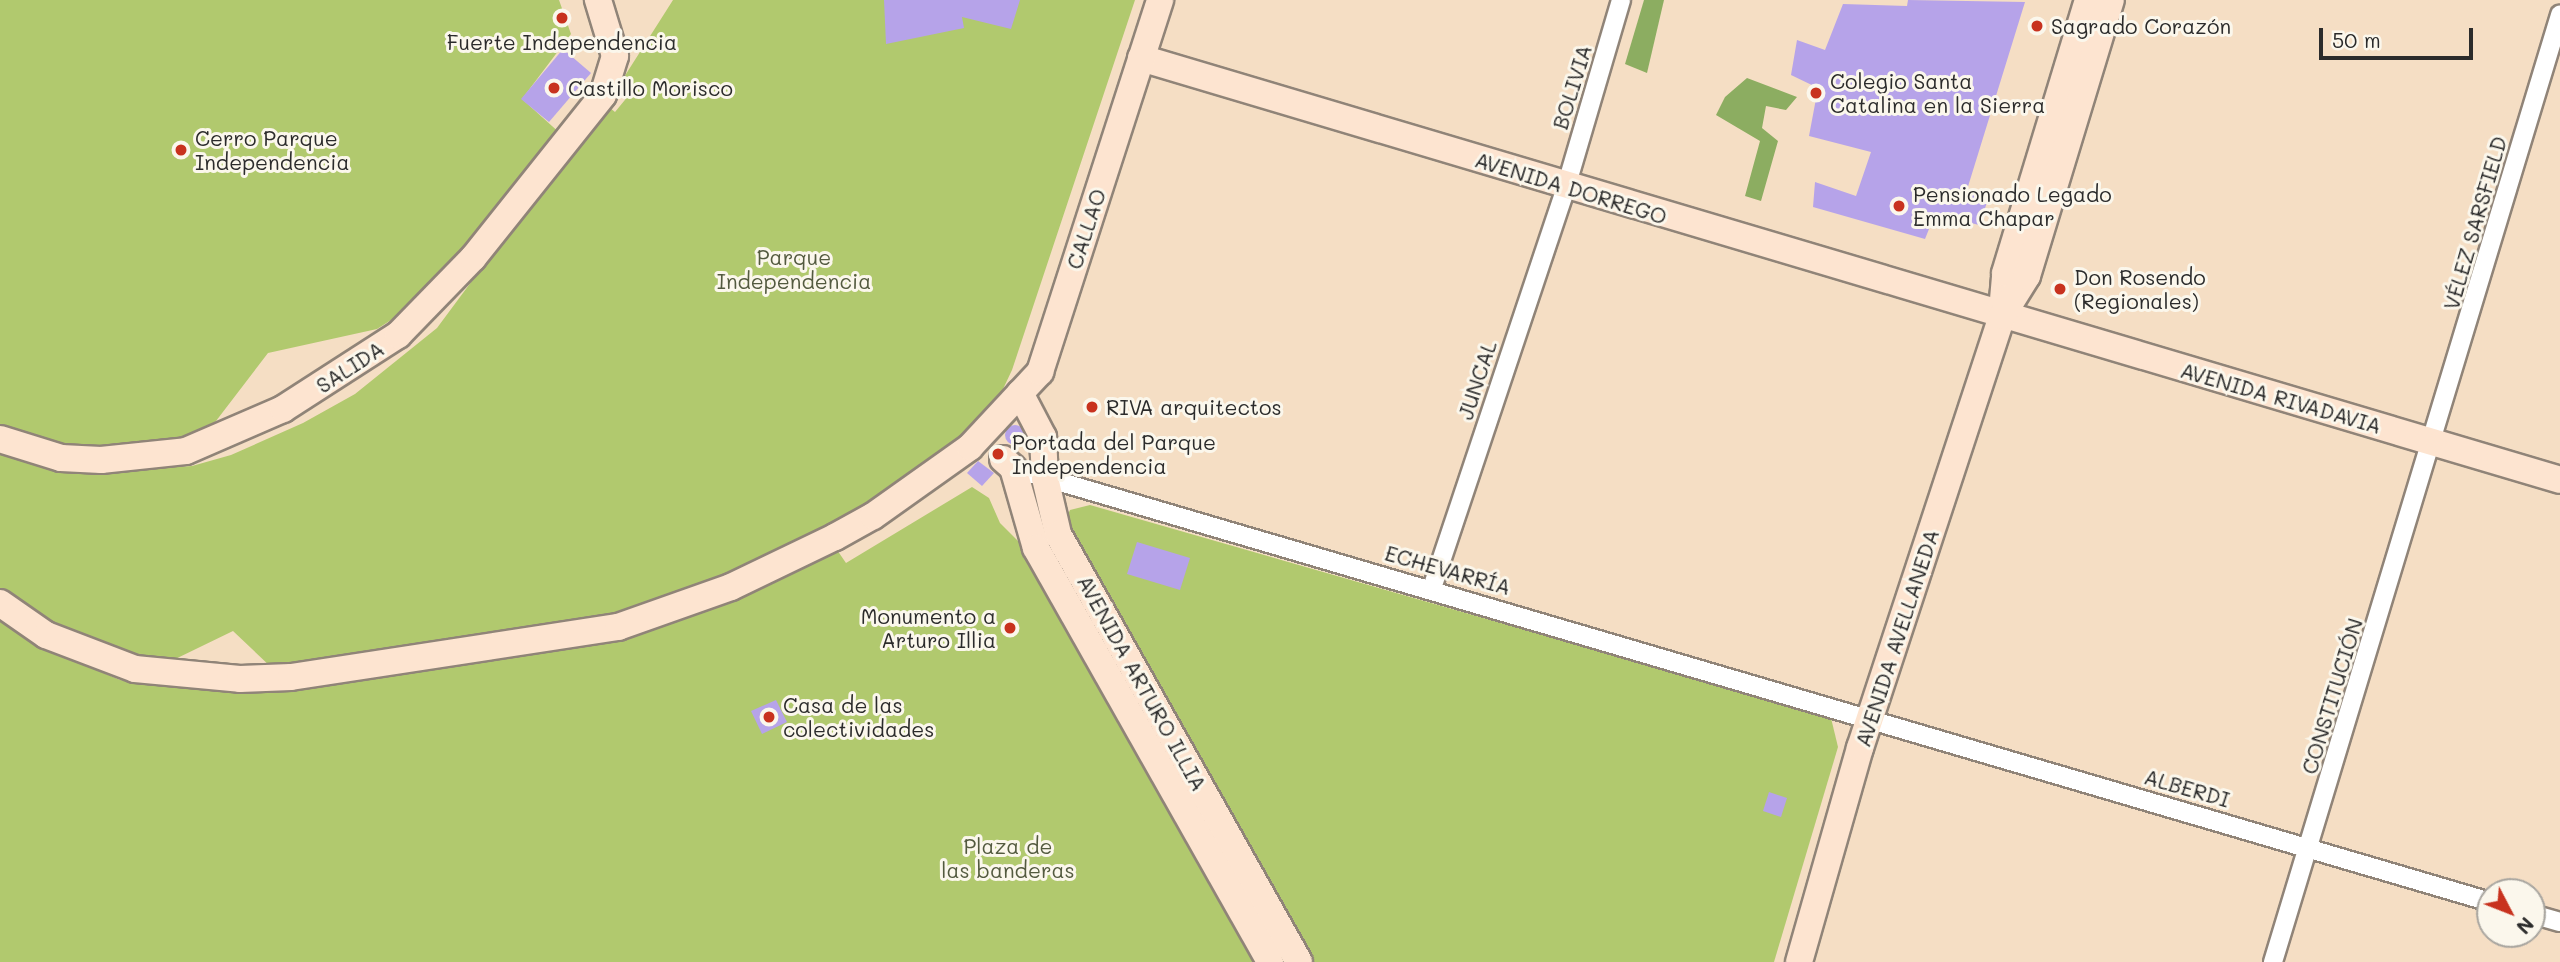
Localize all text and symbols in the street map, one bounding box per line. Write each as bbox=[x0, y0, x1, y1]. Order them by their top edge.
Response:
marker: Fuerte Independencia bbox=[554, 10, 570, 26]
place label: Sagrado Corazón bbox=[2051, 13, 2231, 39]
scale bar bbox=[2322, 14, 2476, 58]
marker: Sagrado Corazón bbox=[2029, 18, 2045, 34]
text: 50 m bbox=[2332, 26, 2381, 53]
place label: Fuerte Independencia bbox=[447, 29, 677, 55]
street label: BOLIVIA bbox=[1547, 42, 1597, 132]
place label: Colegio Santa Catalina en la Sierra bbox=[1830, 68, 2045, 118]
place label: Castillo Morisco bbox=[568, 75, 733, 101]
marker: Castillo Morisco bbox=[546, 80, 562, 96]
marker: Colegio Santa Catalina en la Sierra bbox=[1808, 85, 1824, 101]
place label: Cerro Parque Independencia bbox=[195, 125, 350, 175]
street label: VÉLEZ SARSFIELD bbox=[2438, 133, 2512, 313]
marker: Cerro Parque Independencia bbox=[173, 142, 189, 158]
street label: AVENIDA DORREGO bbox=[1472, 147, 1670, 229]
place label: Pensionado Legado Emma Chapar bbox=[1913, 181, 2112, 231]
street label: CALLAO bbox=[1061, 186, 1111, 272]
marker: Pensionado Legado Emma Chapar bbox=[1891, 198, 1907, 214]
park label: Parque Independencia bbox=[717, 244, 871, 294]
place label: Don Rosendo (Regionales) bbox=[2074, 264, 2206, 314]
marker: Don Rosendo (Regionales) bbox=[2052, 281, 2068, 297]
street label: SALIDA bbox=[311, 336, 389, 398]
street label: JUNCAL bbox=[1452, 337, 1502, 423]
street label: AVENIDA RIVADAVIA bbox=[2178, 357, 2384, 439]
place label: RIVA arquitectos bbox=[1106, 394, 1282, 420]
marker: RIVA arquitectos bbox=[1084, 399, 1100, 415]
place label: Portada del Parque Independencia bbox=[1012, 429, 1216, 479]
marker: Portada del Parque Independencia bbox=[990, 446, 1006, 462]
street label: AVENIDA AVELLANEDA bbox=[1850, 526, 1944, 750]
street label: ECHEVARRÍA bbox=[1382, 540, 1514, 600]
street label: AVENIDA ARTURO ILLIA bbox=[1072, 571, 1212, 795]
place label: Monumento a Arturo Illia bbox=[861, 603, 996, 653]
street label: CONSTITUCIÓN bbox=[2296, 615, 2368, 777]
marker: Monumento a Arturo Illia bbox=[1002, 620, 1018, 636]
place label: Casa de las colectividades bbox=[783, 692, 935, 742]
marker: Casa de las colectividades bbox=[761, 709, 777, 725]
street label: ALBERDI bbox=[2141, 764, 2233, 812]
park label: Plaza de las banderas bbox=[941, 833, 1075, 883]
north arrow bbox=[2476, 878, 2546, 948]
text: N bbox=[2511, 912, 2540, 940]

